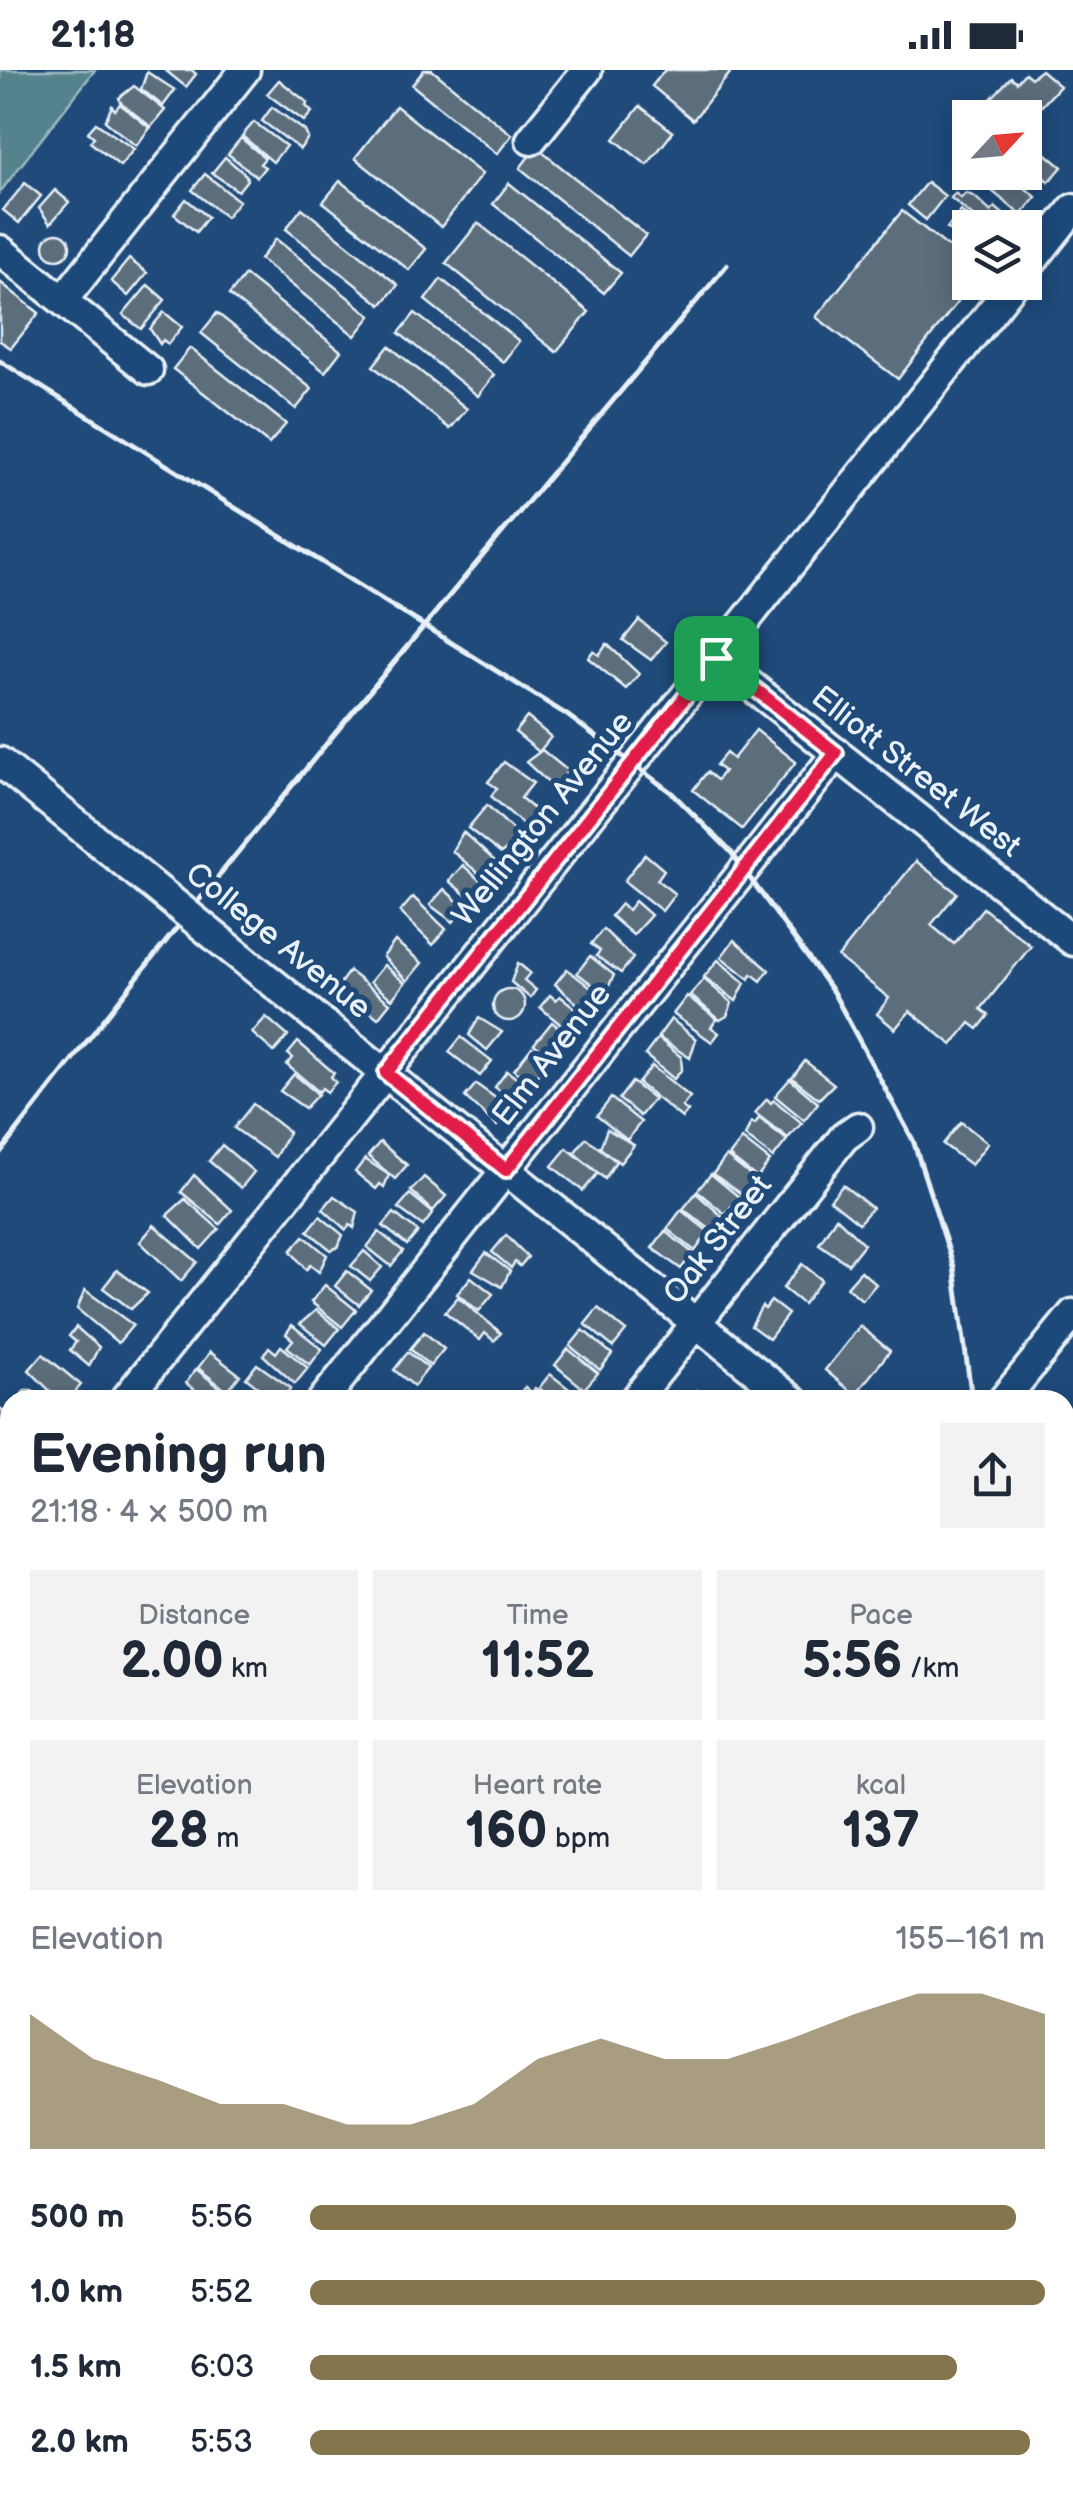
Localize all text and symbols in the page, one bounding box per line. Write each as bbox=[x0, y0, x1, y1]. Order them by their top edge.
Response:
text: 21:18 bbox=[50, 13, 136, 58]
north arrow bbox=[952, 100, 1042, 190]
map controls bbox=[952, 100, 1042, 300]
button: layers bbox=[952, 210, 1042, 300]
pin bbox=[674, 616, 759, 701]
icon: arrive bbox=[689, 631, 744, 686]
street label: Elliott Street West bbox=[803, 678, 1029, 866]
street label: Wellington Avenue bbox=[444, 703, 642, 935]
street label: College Avenue bbox=[177, 854, 379, 1028]
street label: Elm Avenue bbox=[484, 976, 620, 1134]
street label: Oak Street bbox=[655, 1167, 781, 1313]
text: Evening run bbox=[30, 1422, 327, 1489]
button: share bbox=[940, 1423, 1045, 1528]
text: 21:18 · 4 × 500 m bbox=[30, 1493, 268, 1532]
text: Distance bbox=[138, 1599, 250, 1632]
text: Time bbox=[506, 1599, 569, 1632]
text: Pace bbox=[849, 1599, 913, 1632]
text: 2.00 bbox=[120, 1632, 224, 1692]
text: 11:52 bbox=[481, 1632, 594, 1692]
text: 5:56 bbox=[802, 1632, 902, 1692]
text: km bbox=[224, 1652, 268, 1685]
text: /km bbox=[902, 1652, 959, 1685]
text: Elevation bbox=[136, 1769, 253, 1802]
text: Heart rate bbox=[473, 1769, 602, 1802]
text: kcal bbox=[856, 1769, 906, 1802]
text: 28 bbox=[149, 1802, 209, 1862]
text: 160 bbox=[465, 1802, 547, 1862]
text: 137 bbox=[842, 1802, 920, 1862]
text: m bbox=[209, 1822, 240, 1855]
text: bpm bbox=[547, 1822, 610, 1855]
text: Elevation bbox=[30, 1920, 163, 1959]
text: 155–161 m bbox=[895, 1920, 1045, 1959]
text: 500 m bbox=[30, 2198, 124, 2237]
text: 5:56 bbox=[190, 2198, 253, 2237]
text: 1.0 km bbox=[30, 2273, 123, 2312]
text: 5:52 bbox=[190, 2273, 252, 2312]
text: 1.5 km bbox=[30, 2348, 122, 2387]
text: 6:03 bbox=[190, 2348, 255, 2387]
text: 2.0 km bbox=[30, 2423, 129, 2462]
text: 5:53 bbox=[190, 2423, 253, 2462]

